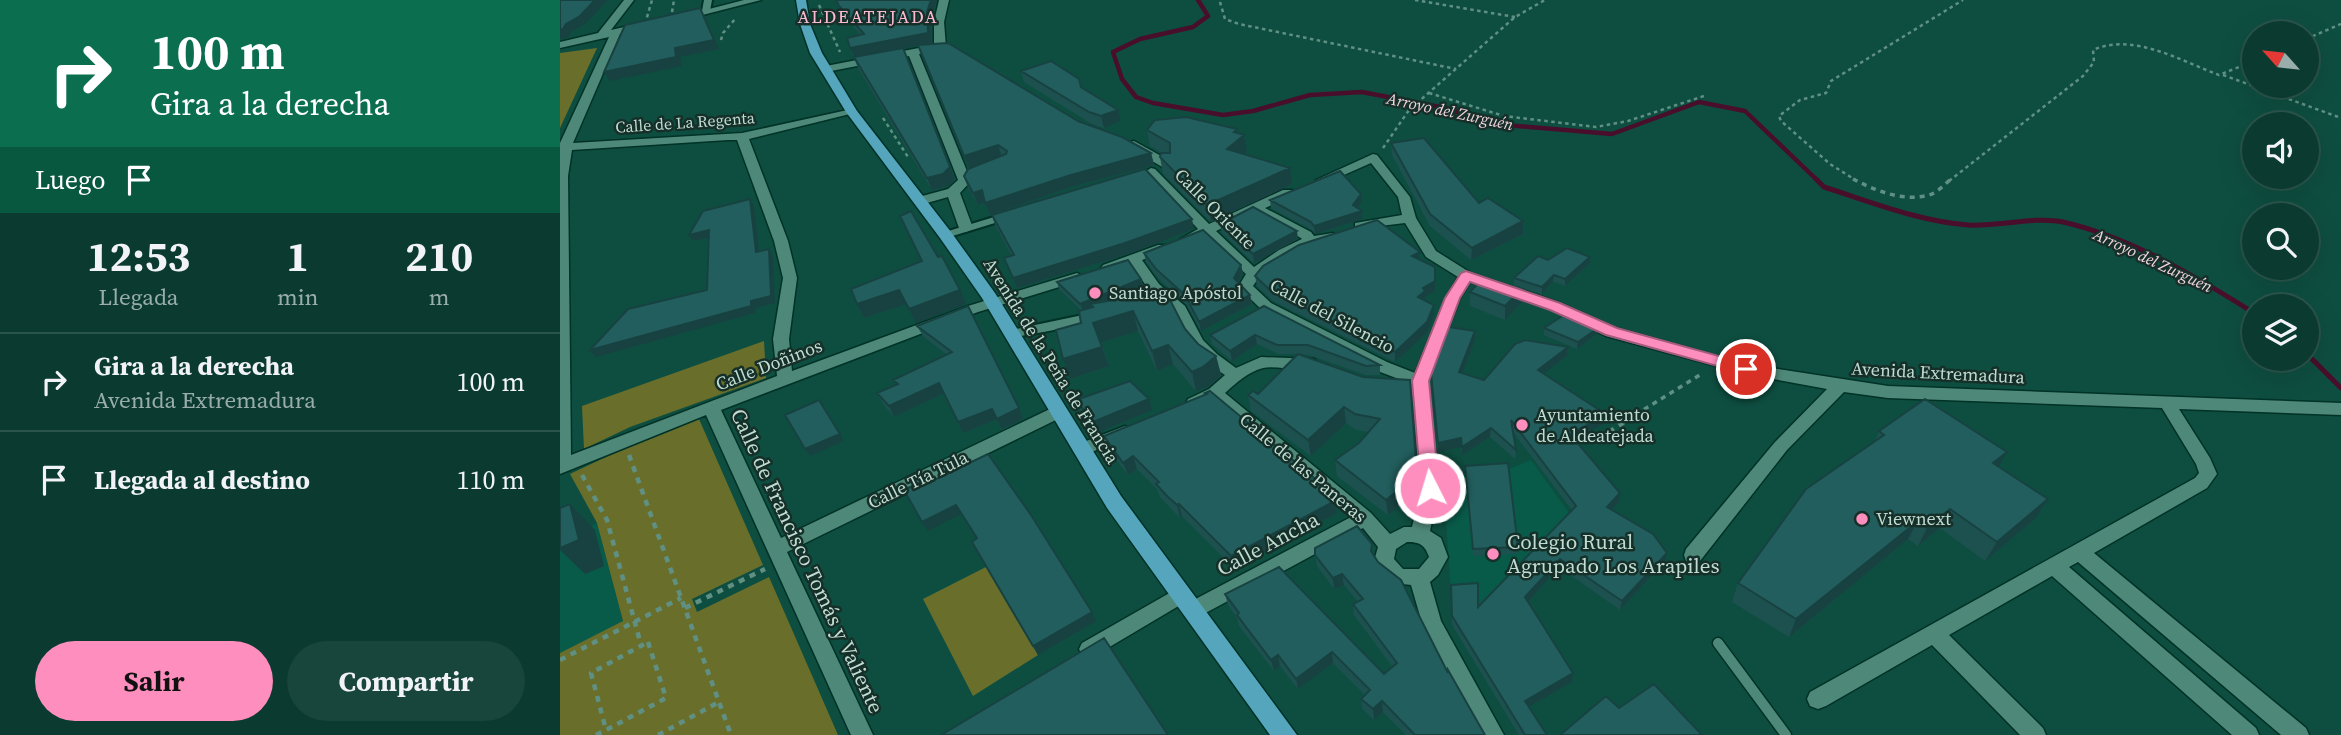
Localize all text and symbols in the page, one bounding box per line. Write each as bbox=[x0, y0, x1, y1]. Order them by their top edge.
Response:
district label: ALDEATEJADA bbox=[797, 4, 939, 29]
text: 100 m bbox=[150, 18, 285, 85]
north arrow bbox=[2242, 21, 2319, 98]
map controls bbox=[2242, 21, 2319, 371]
icon: right bbox=[35, 28, 126, 119]
text: Gira a la derecha bbox=[150, 82, 390, 126]
water label: Arroyo del Zurguén bbox=[1384, 87, 1515, 135]
street label: Calle de La Regenta bbox=[615, 106, 756, 138]
button: sound bbox=[2242, 112, 2319, 189]
icon: arrive bbox=[120, 161, 158, 199]
text: Luego bbox=[35, 162, 106, 198]
street label: Calle Oriente bbox=[1169, 163, 1261, 255]
button: search bbox=[2242, 203, 2319, 280]
water label: Arroyo del Zurguén bbox=[2089, 222, 2216, 297]
text: 12:53 bbox=[87, 227, 190, 285]
text: 1 bbox=[286, 227, 309, 285]
text: 210 bbox=[405, 227, 473, 285]
street label: Avenida de la Peña de Francia bbox=[978, 253, 1126, 469]
street label: Calle del Silencio bbox=[1266, 272, 1399, 359]
place label: Santiago Apóstol bbox=[1109, 280, 1242, 305]
text: Llegada bbox=[98, 281, 178, 313]
text: min bbox=[277, 281, 318, 313]
text: m bbox=[429, 281, 450, 313]
marker: Santiago Apóstol bbox=[1087, 285, 1103, 301]
button: layers bbox=[2242, 294, 2319, 371]
street label: Calle Doñinos bbox=[712, 333, 826, 396]
pin bbox=[1716, 339, 1776, 399]
text: Gira a la derecha bbox=[94, 348, 294, 384]
icon: arrive bbox=[1727, 350, 1765, 388]
street label: Avenida Extremadura bbox=[1851, 355, 2026, 390]
icon: right bbox=[35, 363, 73, 401]
text: 100 m bbox=[457, 364, 525, 400]
text: Avenida Extremadura bbox=[94, 384, 316, 416]
place label: Ayuntamiento de Aldeatejada bbox=[1536, 402, 1654, 448]
street label: Calle de Francisco Tomás y Valiente bbox=[724, 404, 891, 718]
street label: Calle de las Paneras bbox=[1234, 407, 1372, 528]
marker: Ayuntamiento de Aldeatejada bbox=[1514, 417, 1530, 433]
street label: Calle Tía Tula bbox=[863, 444, 973, 515]
position arrow bbox=[1393, 451, 1467, 525]
icon: arrive bbox=[35, 461, 73, 499]
text: Llegada al destino bbox=[94, 462, 310, 498]
text: 110 m bbox=[457, 462, 525, 498]
street label: Calle Ancha bbox=[1211, 504, 1324, 583]
place label: Viewnext bbox=[1876, 506, 1951, 531]
marker: Viewnext bbox=[1854, 511, 1870, 527]
place label: Colegio Rural Agrupado Los Arapiles bbox=[1507, 527, 1720, 580]
marker: Colegio Rural Agrupado Los Arapiles bbox=[1485, 546, 1501, 562]
button: Salir bbox=[35, 641, 273, 721]
button: Compartir bbox=[287, 641, 525, 721]

